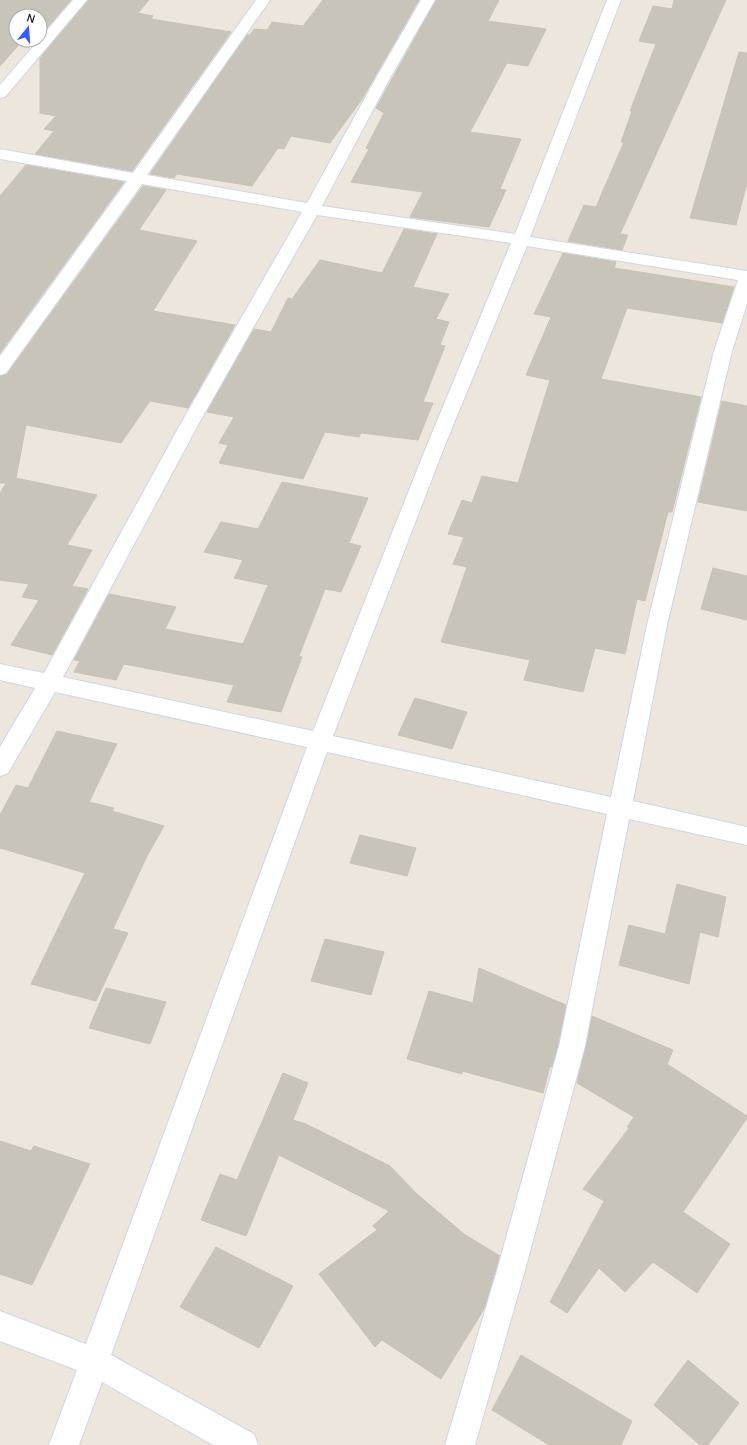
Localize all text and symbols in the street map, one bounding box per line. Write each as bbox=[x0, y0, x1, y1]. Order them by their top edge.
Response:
north arrow bbox=[8, 8, 48, 48]
text: N bbox=[25, 10, 37, 26]

